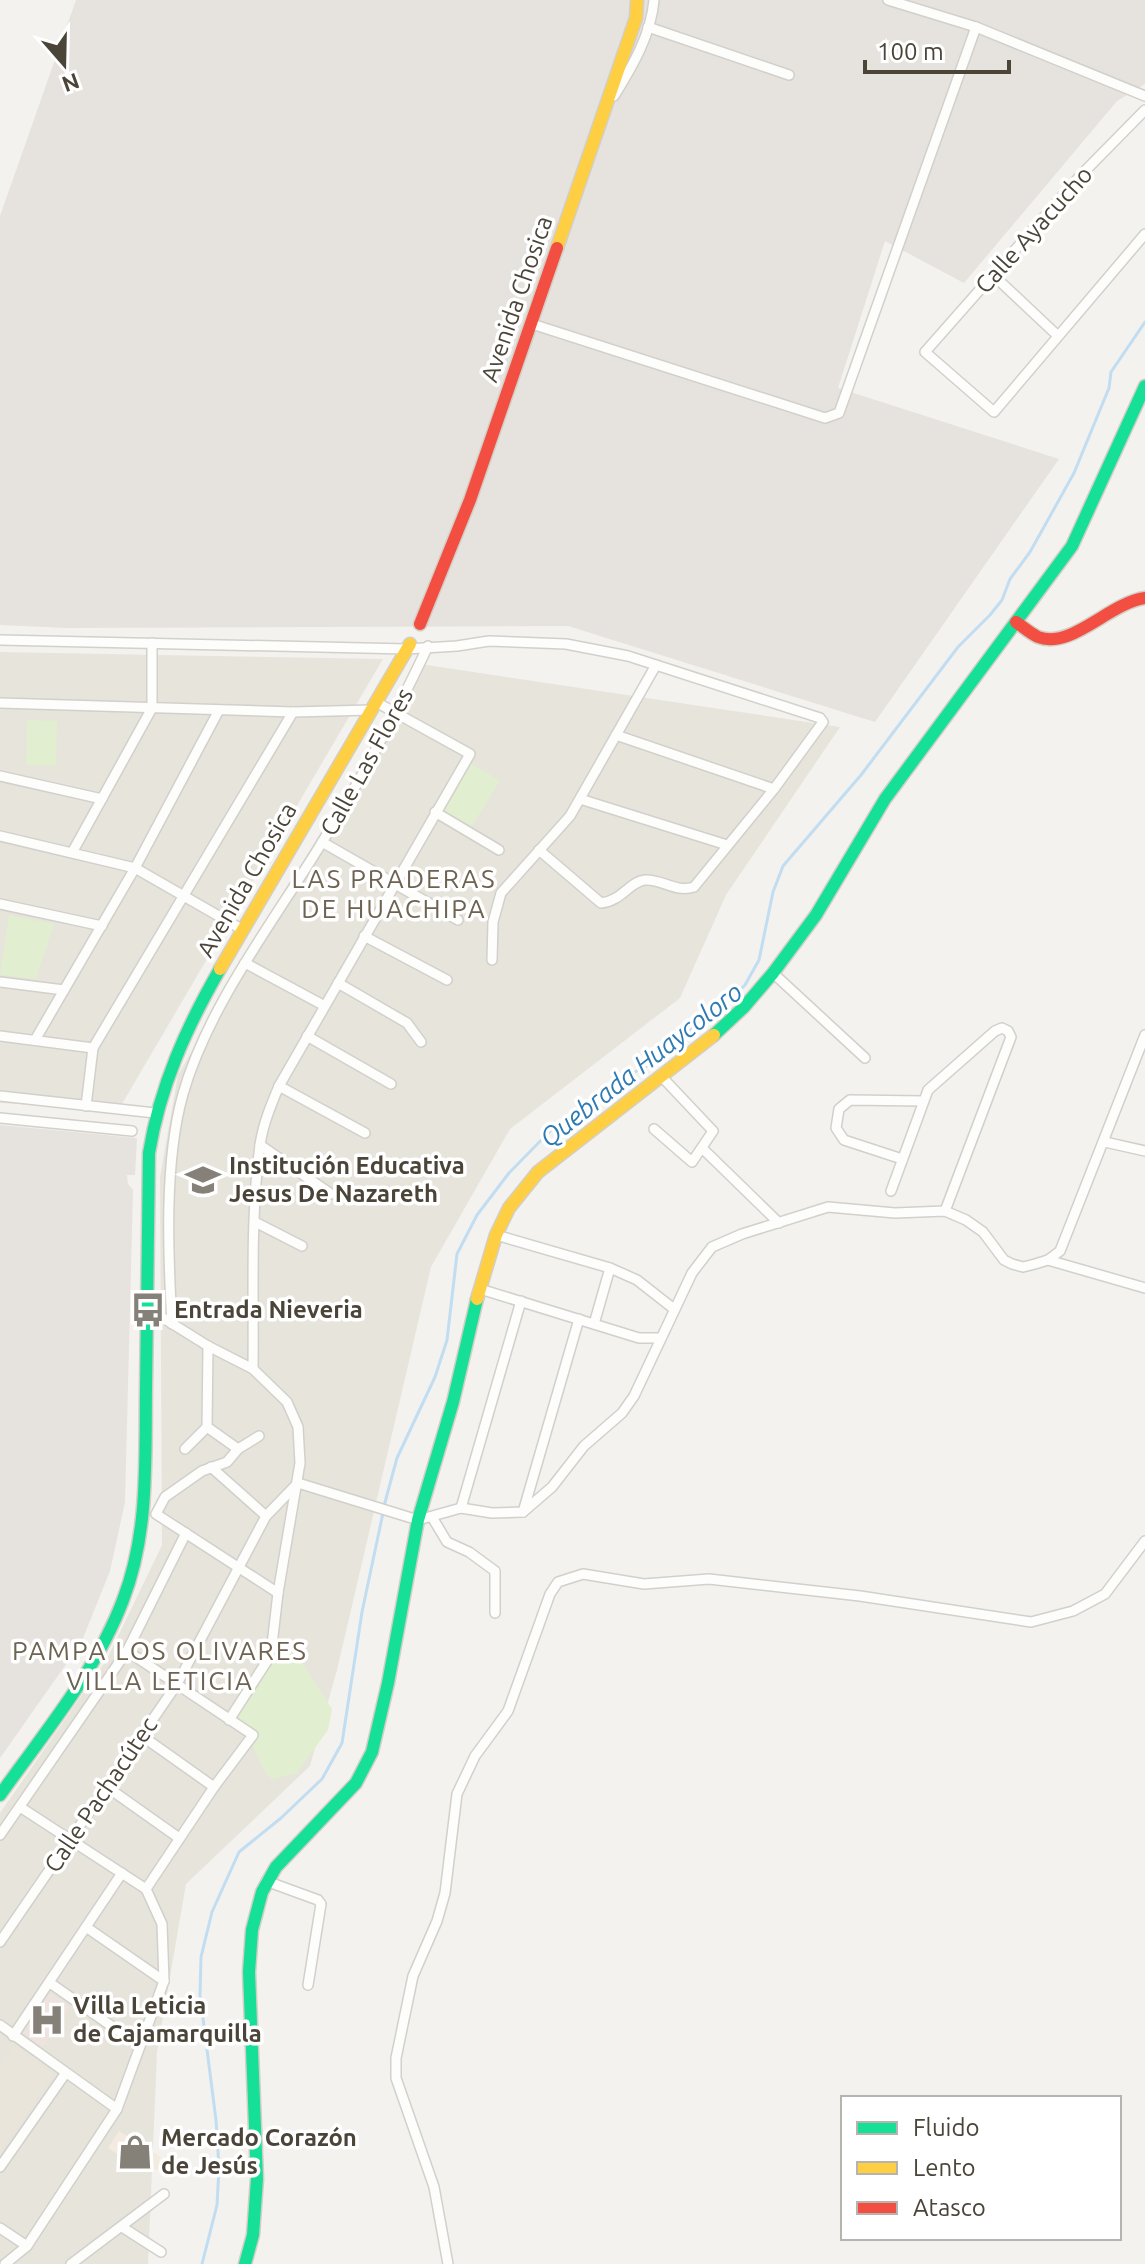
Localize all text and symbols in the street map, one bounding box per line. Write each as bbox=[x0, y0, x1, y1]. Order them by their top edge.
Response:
north arrow bbox=[24, 24, 104, 104]
scale bar bbox=[865, 24, 1009, 74]
text: 100 m bbox=[877, 38, 944, 65]
text: N bbox=[59, 69, 83, 98]
street label: Calle Ayacucho bbox=[970, 161, 1098, 299]
street label: Avenida Chosica bbox=[475, 212, 558, 385]
street label: Calle Las Flores bbox=[315, 683, 418, 840]
street label: Avenida Chosica bbox=[191, 798, 302, 962]
district label: LAS PRADERAS DE HUACHIPA bbox=[291, 864, 497, 923]
water label: Quebrada Huaycoloro bbox=[534, 977, 748, 1153]
place label: Institución Educativa Jesus De Nazareth bbox=[229, 1152, 465, 1207]
school or university icon: Institución Educativa Jesus De Nazareth bbox=[184, 1161, 222, 1199]
bus stop icon: Entrada Nieveria bbox=[129, 1291, 167, 1329]
place label: Entrada Nieveria bbox=[174, 1296, 363, 1323]
district label: PAMPA LOS OLIVARES VILLA LETICIA bbox=[12, 1636, 308, 1695]
street label: Calle Pachacútec bbox=[39, 1712, 162, 1877]
place label: Villa Leticia de Cajamarquilla bbox=[73, 1992, 262, 2047]
hospital icon: Villa Leticia de Cajamarquilla bbox=[28, 2001, 66, 2039]
legend bbox=[841, 2096, 1121, 2240]
text: Fluido bbox=[913, 2114, 980, 2141]
place label: Mercado Corazón de Jesús bbox=[161, 2124, 357, 2179]
shop icon: Mercado Corazón de Jesús bbox=[116, 2133, 154, 2171]
text: Lento bbox=[913, 2154, 976, 2181]
text: Atasco bbox=[913, 2194, 986, 2221]

